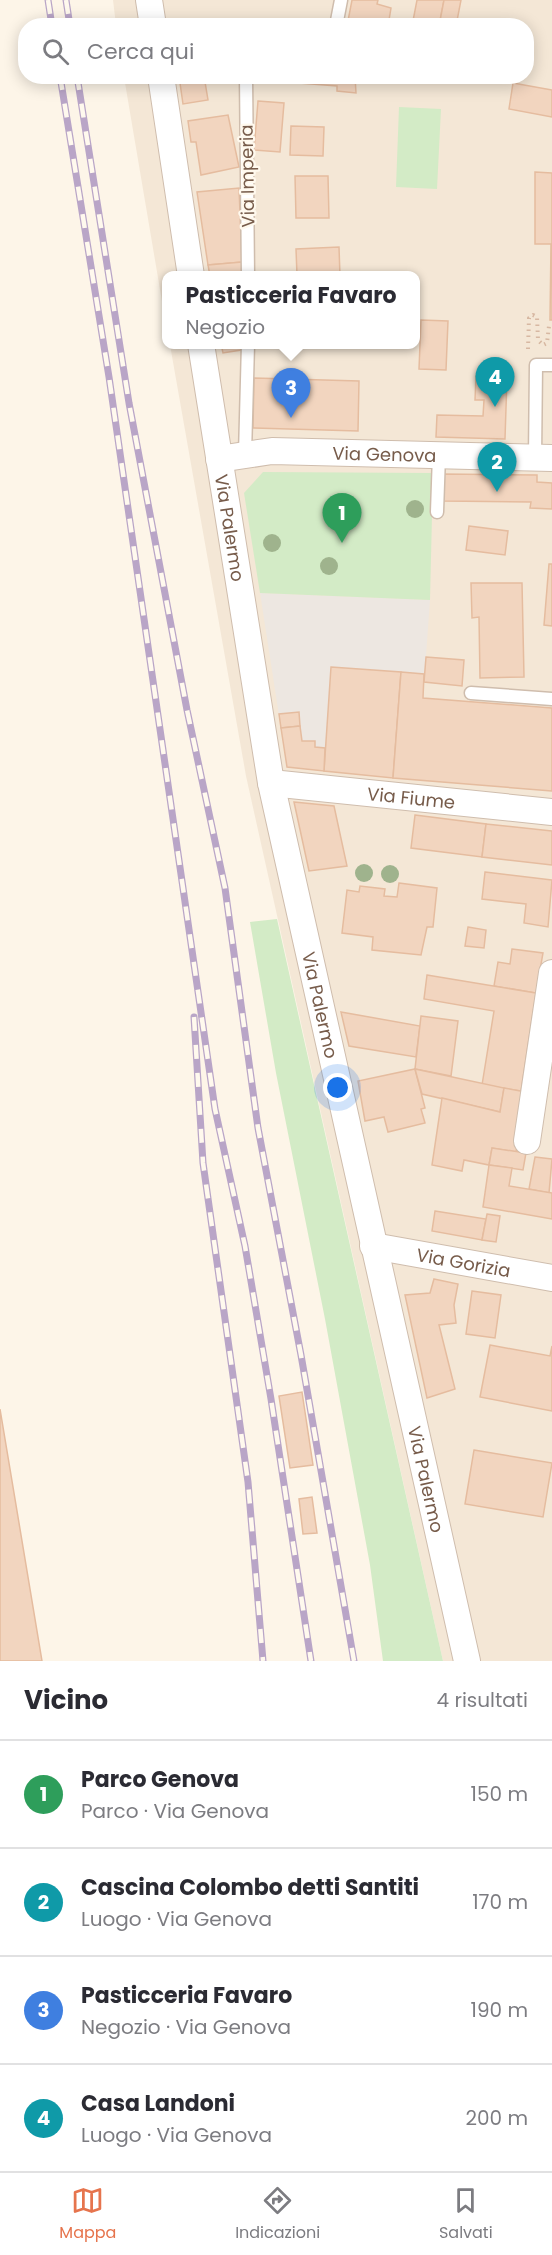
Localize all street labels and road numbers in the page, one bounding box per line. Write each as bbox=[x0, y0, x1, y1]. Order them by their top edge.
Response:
street label: Via Imperia bbox=[234, 124, 260, 228]
street label: Via Genova bbox=[332, 440, 437, 468]
street label: Via Palermo bbox=[209, 472, 251, 583]
street label: Via Fiume bbox=[366, 781, 456, 814]
street label: Via Palermo bbox=[297, 949, 345, 1061]
street label: Via Gorizia bbox=[415, 1242, 513, 1283]
street label: Via Palermo bbox=[402, 1424, 450, 1535]

